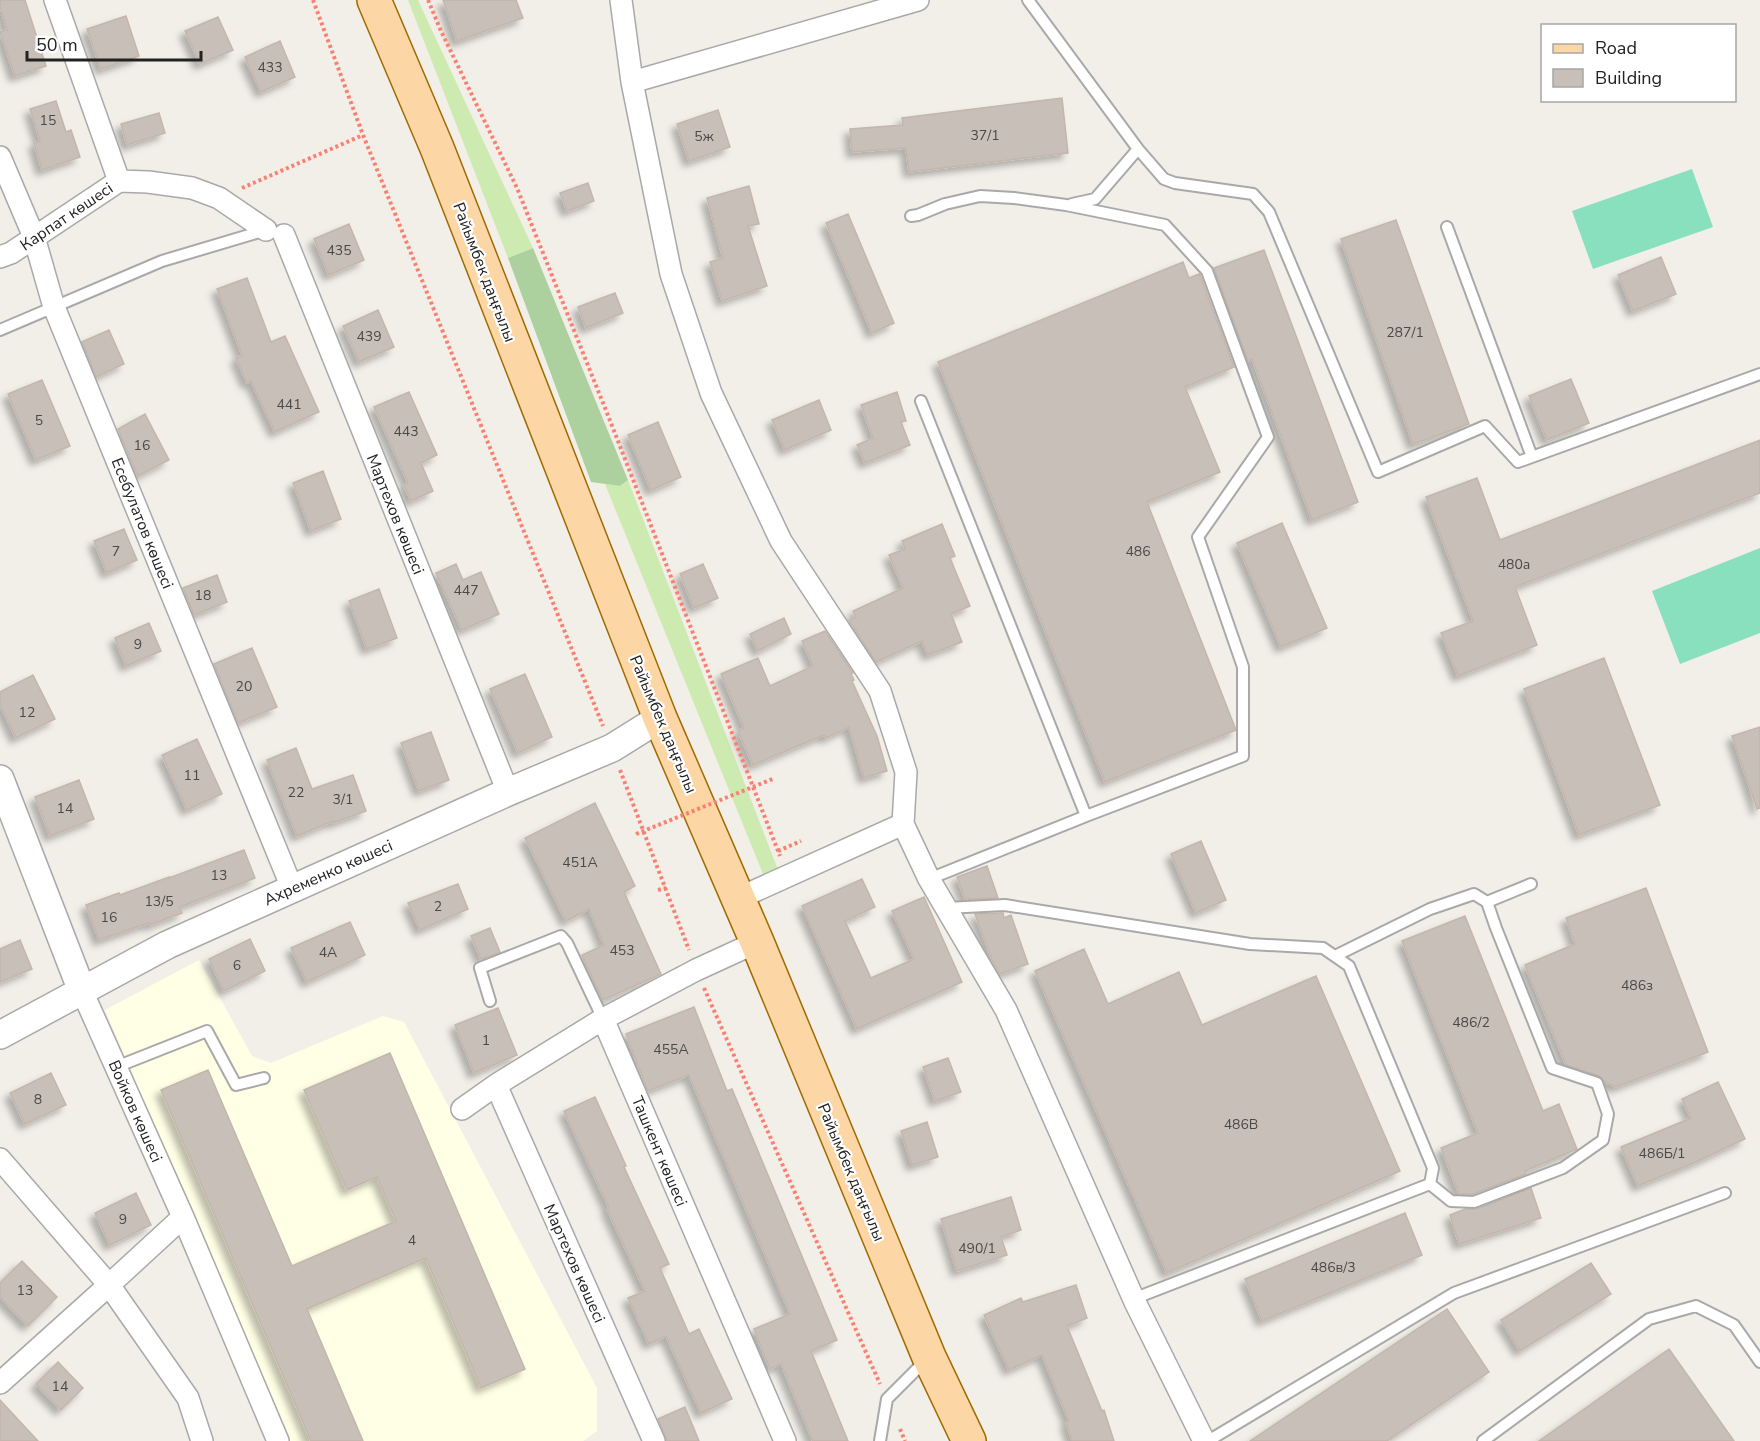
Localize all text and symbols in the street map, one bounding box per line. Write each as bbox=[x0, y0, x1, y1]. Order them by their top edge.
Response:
scale bar bbox=[27, 24, 201, 62]
legend bbox=[1541, 24, 1736, 102]
text: 50 m bbox=[36, 33, 78, 57]
text: Road bbox=[1595, 36, 1637, 60]
house number: 433 bbox=[257, 58, 283, 77]
text: Building bbox=[1595, 66, 1662, 90]
house number: 15 bbox=[40, 111, 56, 130]
house number: 37/1 bbox=[970, 126, 1000, 145]
house number: 5ж bbox=[694, 127, 714, 146]
street label: Карпат көшесі bbox=[16, 178, 117, 256]
street label: Райымбек даңғылы bbox=[447, 199, 521, 345]
house number: 435 bbox=[326, 241, 352, 260]
house number: 287/1 bbox=[1386, 323, 1424, 342]
house number: 439 bbox=[356, 327, 382, 346]
house number: 441 bbox=[276, 395, 302, 414]
house number: 5 bbox=[35, 411, 43, 430]
house number: 443 bbox=[393, 422, 419, 441]
house number: 16 bbox=[134, 436, 150, 455]
street label: Мартехов көшесі bbox=[361, 451, 429, 578]
street label: Есебулатов көшесі bbox=[106, 455, 178, 592]
house number: 7 bbox=[112, 542, 120, 561]
house number: 486 bbox=[1125, 542, 1151, 561]
house number: 480а bbox=[1498, 555, 1530, 574]
house number: 447 bbox=[453, 581, 479, 600]
house number: 18 bbox=[195, 586, 211, 605]
house number: 9 bbox=[134, 635, 142, 654]
street label: Райымбек даңғылы bbox=[624, 652, 702, 797]
house number: 20 bbox=[236, 677, 252, 696]
house number: 12 bbox=[19, 703, 35, 722]
house number: 11 bbox=[184, 766, 200, 785]
house number: 22 bbox=[288, 783, 304, 802]
house number: 3/1 bbox=[333, 790, 353, 809]
house number: 14 bbox=[57, 799, 73, 818]
street label: Ахременко көшесі bbox=[261, 835, 396, 911]
house number: 451А bbox=[562, 853, 598, 872]
house number: 13 bbox=[211, 866, 227, 885]
house number: 13/5 bbox=[144, 892, 174, 911]
house number: 2 bbox=[434, 897, 442, 916]
house number: 16 bbox=[101, 908, 117, 927]
house number: 453 bbox=[609, 941, 635, 960]
house number: 4А bbox=[319, 943, 337, 962]
house number: 6 bbox=[233, 956, 241, 975]
house number: 486з bbox=[1621, 976, 1653, 995]
house number: 486/2 bbox=[1452, 1013, 1490, 1032]
house number: 1 bbox=[482, 1031, 490, 1050]
house number: 455А bbox=[653, 1040, 689, 1059]
street label: Войков көшесі bbox=[103, 1057, 167, 1166]
house number: 8 bbox=[34, 1090, 42, 1109]
street label: Ташкент көшесі bbox=[626, 1093, 692, 1210]
street label: Райымбек даңғылы bbox=[812, 1100, 890, 1245]
house number: 486В bbox=[1224, 1115, 1258, 1134]
house number: 486Б/1 bbox=[1639, 1144, 1685, 1163]
street label: Мартехов көшесі bbox=[538, 1200, 610, 1326]
house number: 9 bbox=[119, 1210, 127, 1229]
house number: 4 bbox=[408, 1231, 416, 1250]
house number: 490/1 bbox=[958, 1239, 996, 1258]
house number: 486в/3 bbox=[1310, 1258, 1356, 1277]
house number: 13 bbox=[17, 1281, 33, 1300]
house number: 14 bbox=[52, 1377, 68, 1396]

